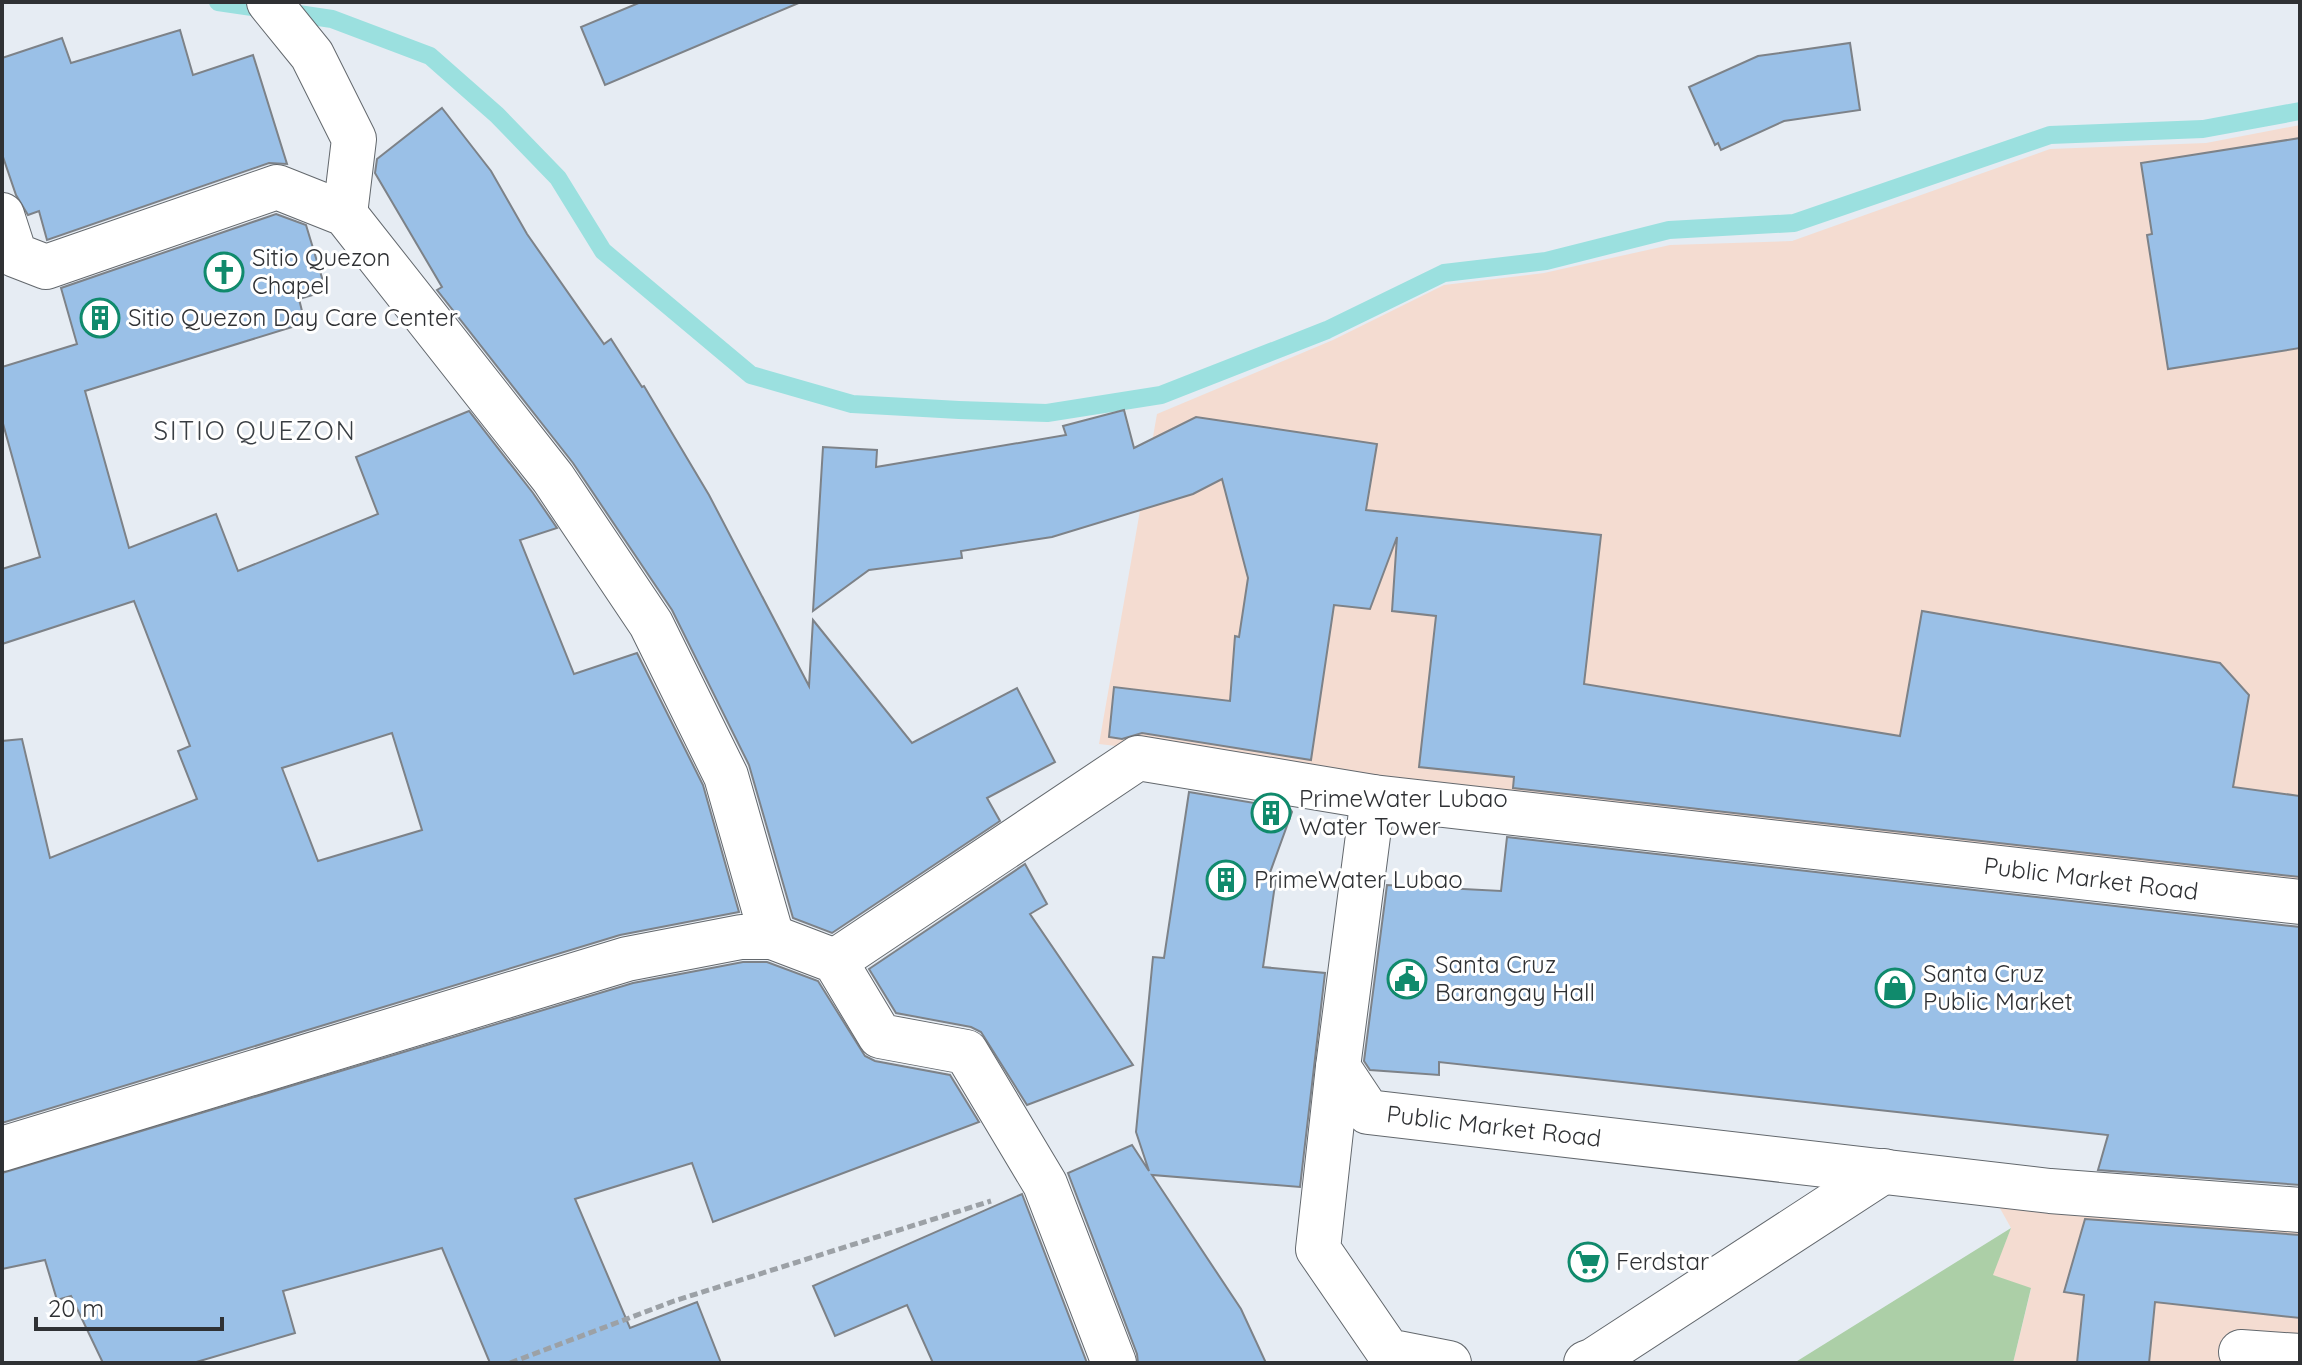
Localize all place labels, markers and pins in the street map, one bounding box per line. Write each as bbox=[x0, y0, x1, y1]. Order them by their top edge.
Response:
place label: Sitio Quezon Chapel bbox=[252, 242, 390, 300]
church icon: Sitio Quezon Chapel bbox=[203, 251, 245, 293]
building icon: Sitio Quezon Day Care Center bbox=[79, 297, 121, 339]
place label: Sitio Quezon Day Care Center bbox=[128, 302, 458, 332]
place label: PrimeWater Lubao Water Tower bbox=[1299, 783, 1508, 841]
building icon: PrimeWater Lubao Water Tower bbox=[1250, 792, 1292, 834]
building icon: PrimeWater Lubao bbox=[1205, 859, 1247, 901]
place label: PrimeWater Lubao bbox=[1254, 864, 1463, 894]
place label: Santa Cruz Barangay Hall bbox=[1435, 949, 1595, 1007]
public building icon: Santa Cruz Barangay Hall bbox=[1386, 958, 1428, 1000]
place label: Santa Cruz Public Market bbox=[1923, 958, 2073, 1016]
shop icon: Santa Cruz Public Market bbox=[1874, 967, 1916, 1009]
supermarket icon: Ferdstar bbox=[1567, 1241, 1609, 1283]
place label: Ferdstar bbox=[1616, 1246, 1709, 1276]

